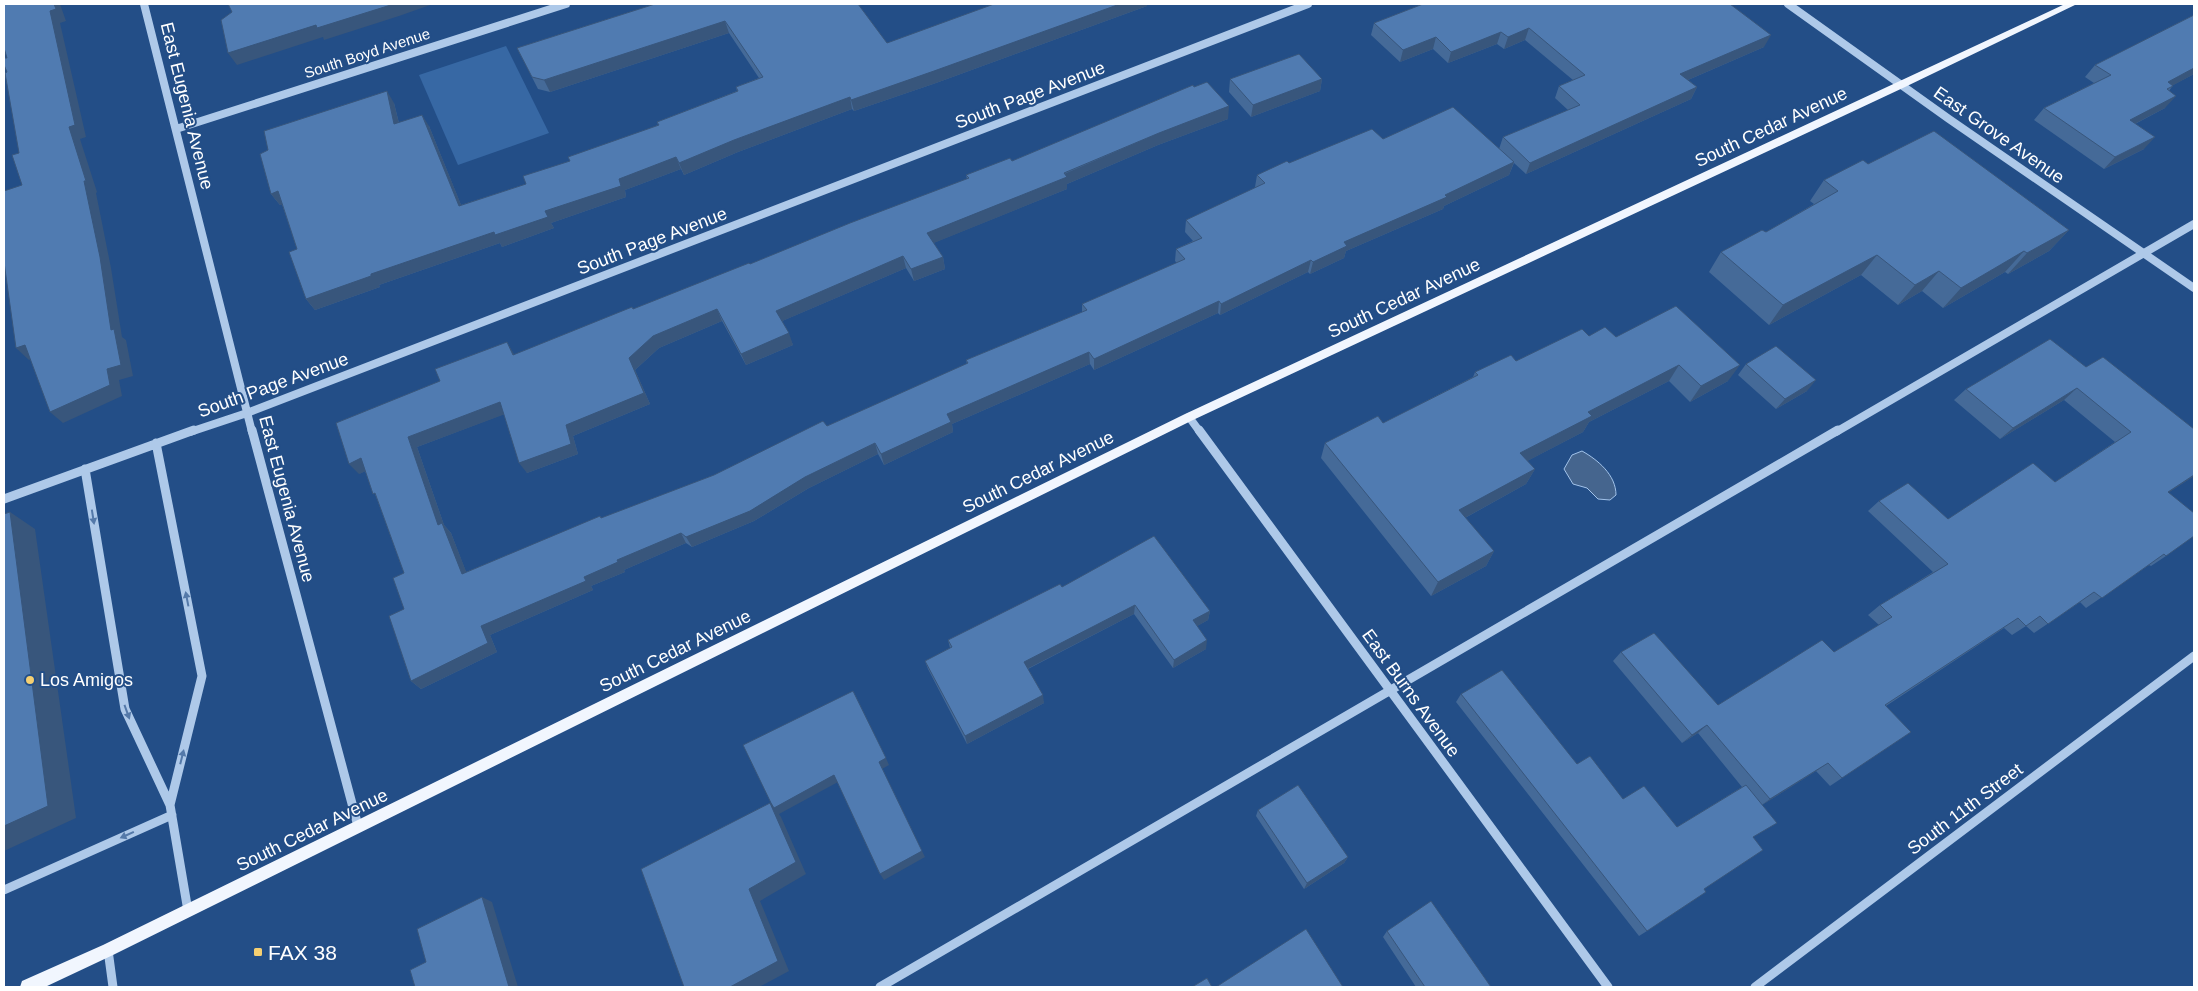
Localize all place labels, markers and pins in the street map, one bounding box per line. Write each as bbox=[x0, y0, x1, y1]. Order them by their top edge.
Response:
place label: Los Amigos bbox=[40, 670, 133, 690]
marker: Los Amigos bbox=[24, 674, 36, 686]
place label: FAX 38 bbox=[268, 941, 337, 964]
marker: FAX 38 bbox=[252, 946, 264, 958]

